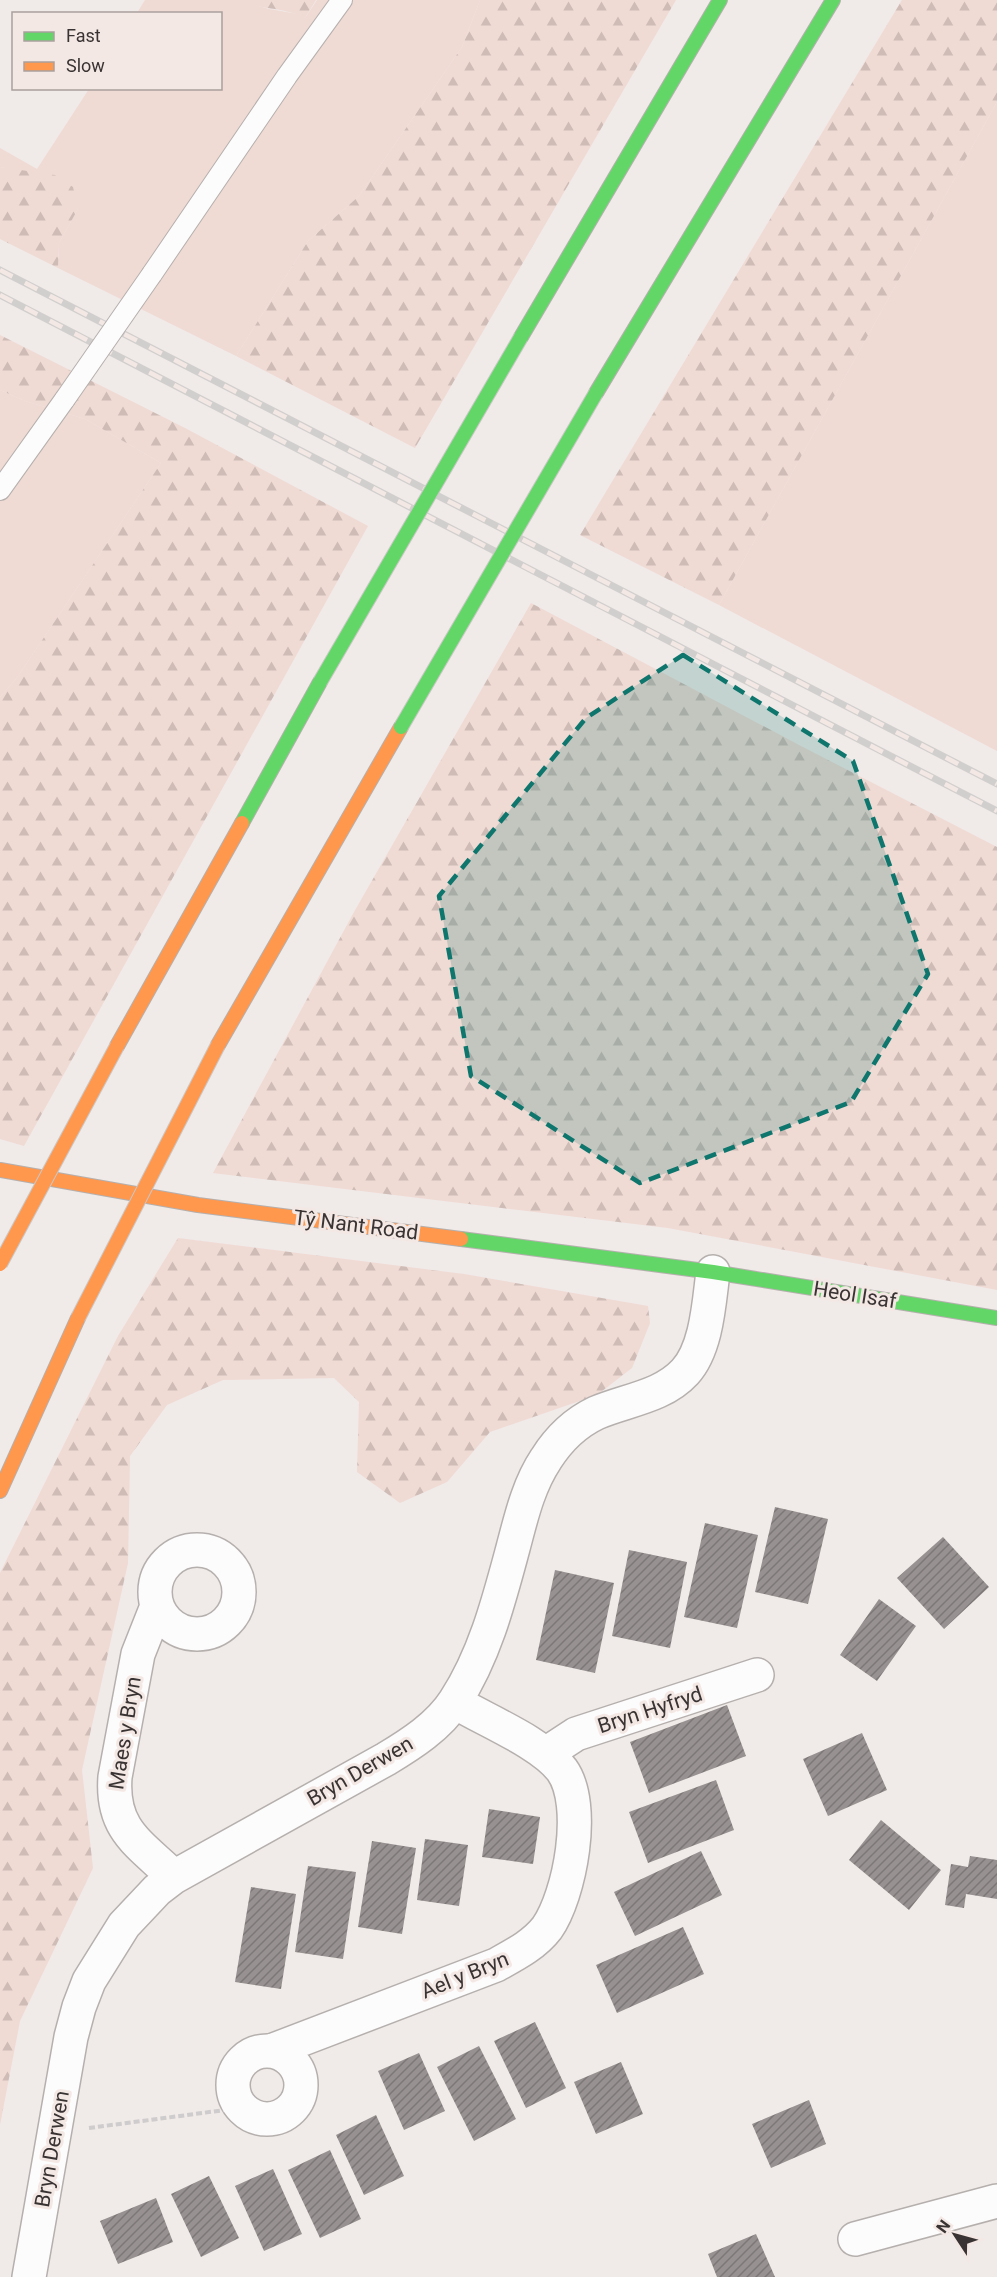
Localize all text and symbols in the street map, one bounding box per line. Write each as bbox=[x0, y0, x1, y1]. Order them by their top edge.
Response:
legend bbox=[12, 12, 222, 90]
text: Fast bbox=[66, 25, 101, 46]
text: Slow bbox=[66, 55, 105, 76]
street label: Tŷ Nant Road bbox=[292, 1205, 420, 1245]
street label: Heol Isaf bbox=[812, 1277, 899, 1314]
street label: Maes y Bryn bbox=[104, 1675, 146, 1791]
street label: Bryn Hyfryd bbox=[595, 1682, 705, 1738]
street label: Bryn Derwen bbox=[303, 1731, 417, 1811]
street label: Ael y Bryn bbox=[418, 1947, 512, 2003]
street label: Bryn Derwen bbox=[30, 2089, 74, 2209]
north arrow bbox=[925, 2205, 985, 2265]
text: N bbox=[932, 2216, 954, 2237]

